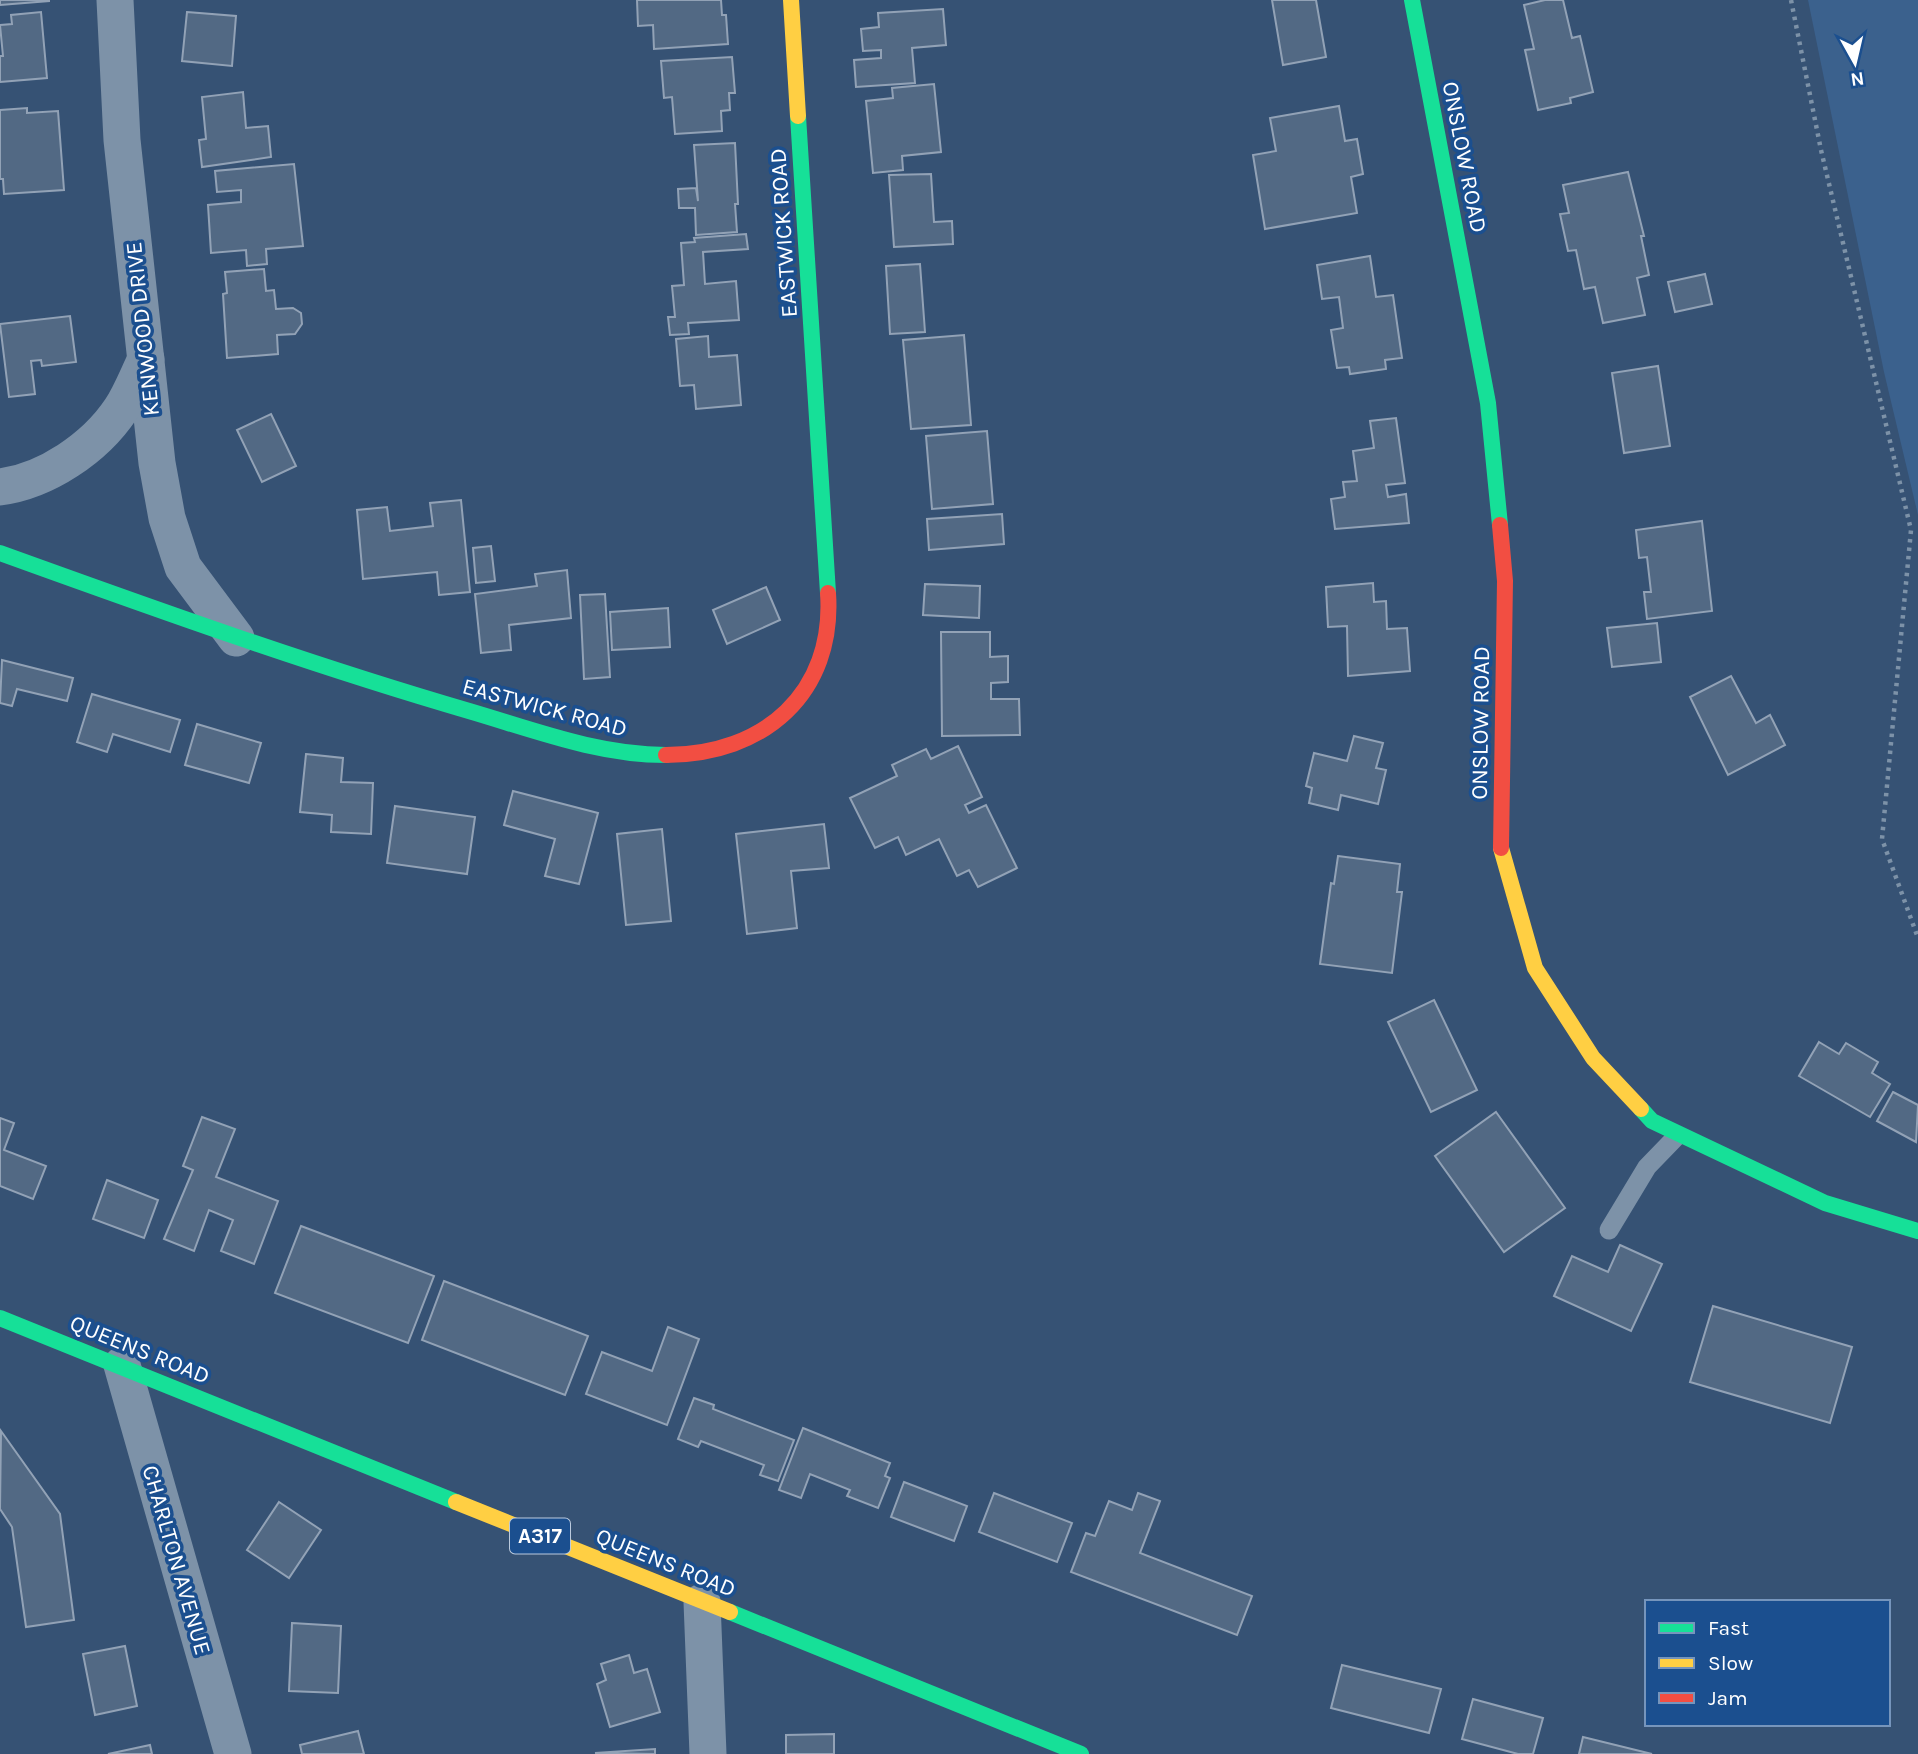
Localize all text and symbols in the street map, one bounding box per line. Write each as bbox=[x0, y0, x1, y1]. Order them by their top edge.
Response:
north arrow bbox=[1820, 28, 1890, 98]
text: N bbox=[1849, 67, 1866, 91]
street label: ONSLOW ROAD bbox=[1437, 79, 1492, 235]
street label: EASTWICK ROAD bbox=[764, 148, 803, 318]
street label: KENWOOD DRIVE bbox=[120, 240, 165, 417]
street label: ONSLOW ROAD bbox=[1466, 646, 1495, 800]
street label: EASTWICK ROAD bbox=[460, 673, 630, 742]
street label: QUEENS ROAD bbox=[66, 1309, 214, 1390]
street label: CHARLTON AVENUE bbox=[137, 1462, 217, 1658]
road number: A317 bbox=[510, 1518, 570, 1554]
street label: QUEENS ROAD bbox=[592, 1522, 740, 1603]
legend bbox=[1645, 1600, 1890, 1726]
text: Fast bbox=[1708, 1616, 1749, 1640]
text: Slow bbox=[1708, 1651, 1753, 1675]
text: Jam bbox=[1708, 1686, 1748, 1710]

